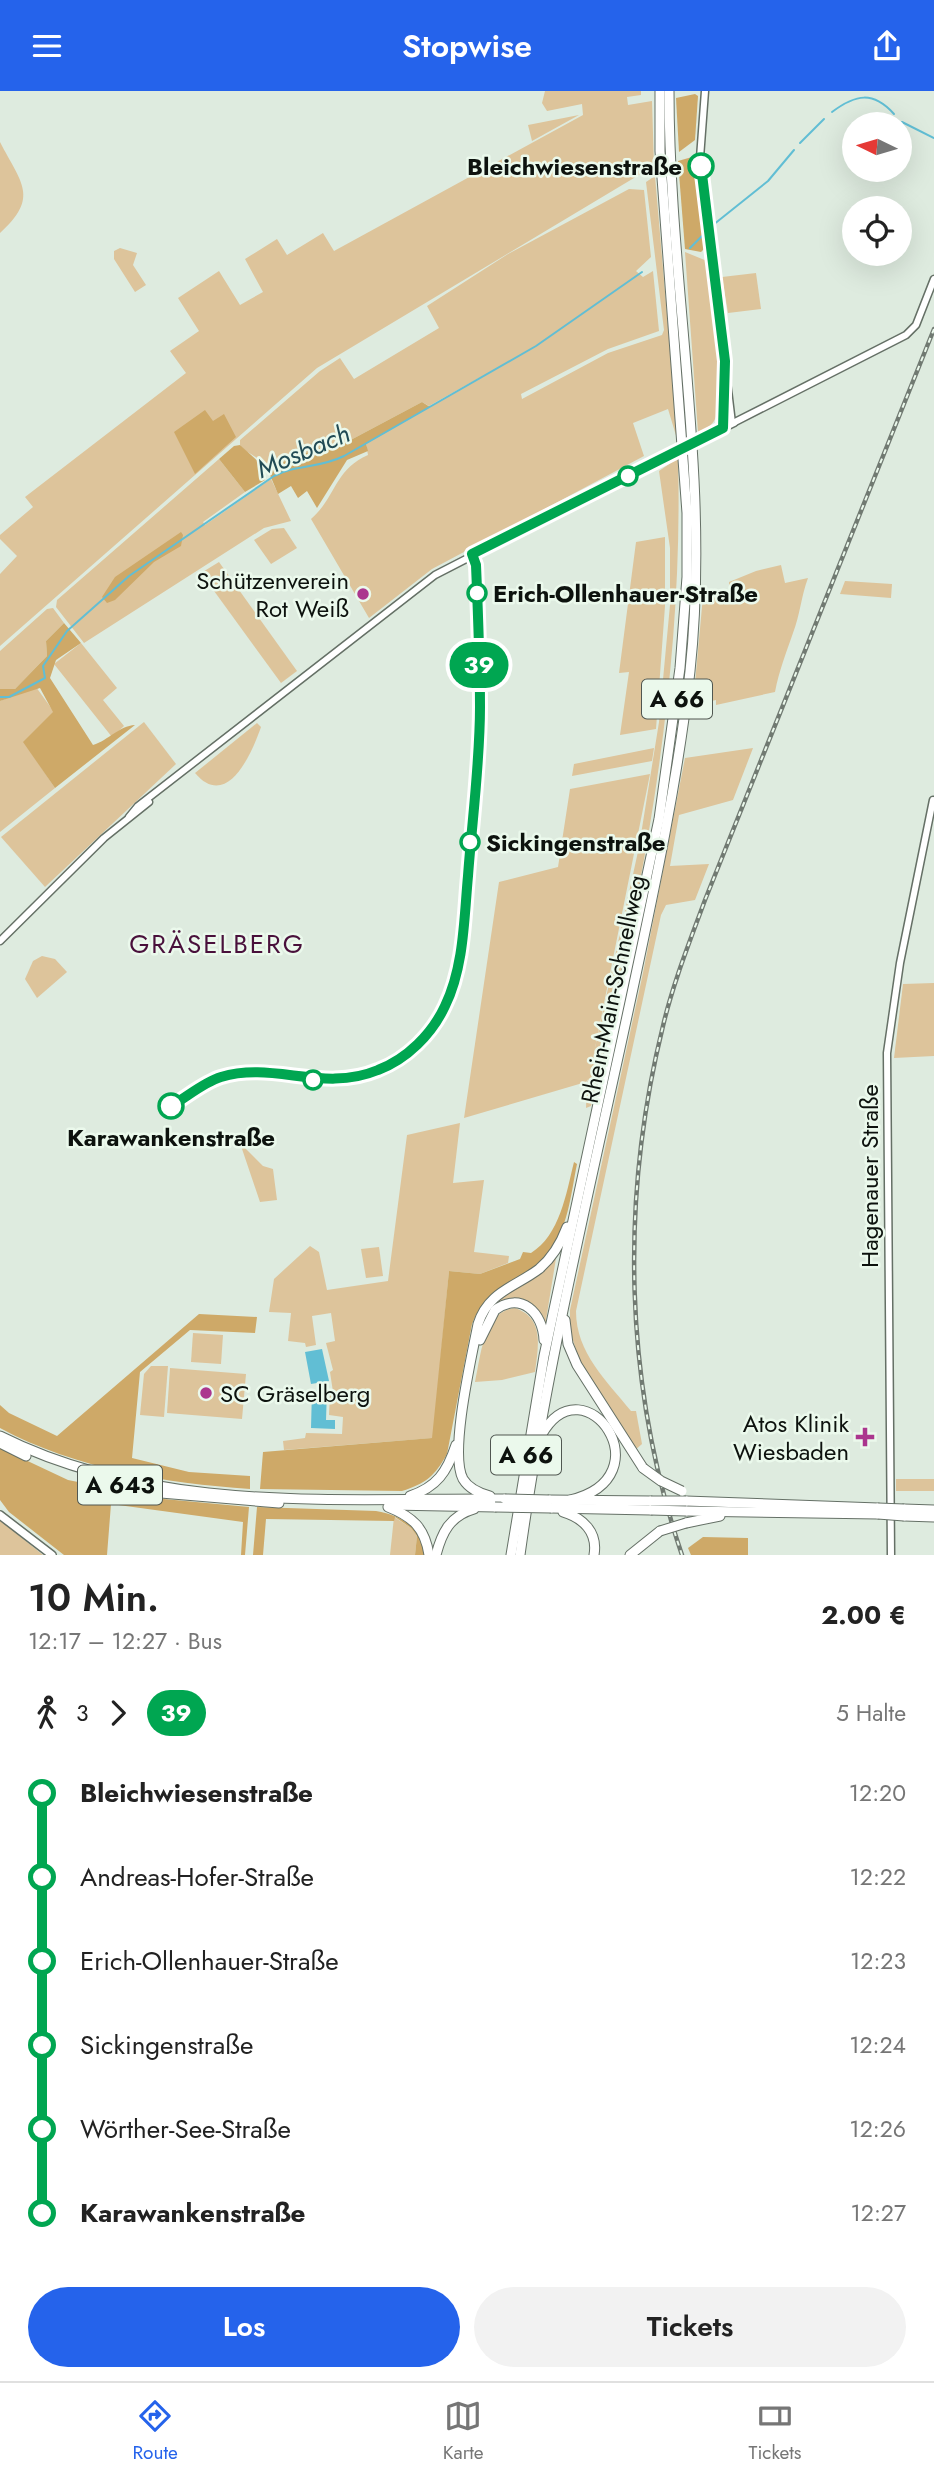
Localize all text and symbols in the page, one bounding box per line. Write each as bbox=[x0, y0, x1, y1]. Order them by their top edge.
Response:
text: Stopwise bbox=[402, 23, 532, 69]
icon: menu bbox=[28, 27, 66, 65]
icon: share bbox=[868, 27, 906, 65]
north arrow bbox=[842, 112, 912, 182]
map controls bbox=[842, 112, 912, 266]
place label: Bleichwiesenstraße bbox=[467, 149, 682, 184]
marker: Bleichwiesenstraße bbox=[688, 153, 714, 179]
button: locate bbox=[842, 196, 912, 266]
water label: Mosbach bbox=[250, 414, 356, 488]
unlabelled marker bbox=[618, 466, 638, 486]
place label: Schützenverein Rot Weiß bbox=[196, 563, 349, 626]
place label: Erich-Ollenhauer-Straße bbox=[493, 576, 758, 611]
marker: Erich-Ollenhauer-Straße bbox=[467, 583, 487, 603]
marker: Schützenverein Rot Weiß bbox=[355, 586, 371, 602]
line badge: 39 bbox=[448, 642, 510, 688]
text: 39 bbox=[464, 647, 494, 682]
road number: A 66 bbox=[642, 679, 712, 719]
place label: Sickingenstraße bbox=[486, 825, 666, 860]
marker: Sickingenstraße bbox=[460, 832, 480, 852]
street label: Rhein-Main-Schnellweg bbox=[572, 872, 654, 1106]
district label: GRÄSELBERG bbox=[129, 925, 305, 963]
unlabelled marker bbox=[303, 1070, 323, 1090]
street label: Hagenauer Straße bbox=[852, 1084, 887, 1268]
marker: Karawankenstraße bbox=[158, 1093, 184, 1119]
place label: Karawankenstraße bbox=[67, 1120, 275, 1155]
place label: SC Gräselberg bbox=[220, 1376, 370, 1411]
marker: SC Gräselberg bbox=[198, 1385, 214, 1401]
place label: Atos Klinik Wiesbaden bbox=[733, 1406, 849, 1469]
marker: Atos Klinik Wiesbaden bbox=[855, 1427, 875, 1447]
road number: A 66 bbox=[491, 1435, 561, 1475]
road number: A 643 bbox=[78, 1465, 162, 1505]
text: 10 Min. bbox=[28, 1570, 159, 1625]
text: 2.00 € bbox=[821, 1596, 906, 1634]
text: 12:17 – 12:27 · Bus bbox=[28, 1624, 222, 1658]
icon: walk bbox=[28, 1694, 66, 1732]
icon: forward bbox=[99, 1694, 137, 1732]
text: 39 bbox=[161, 1695, 192, 1730]
text: 3 bbox=[76, 1696, 89, 1730]
text: 5 Halte bbox=[836, 1696, 906, 1730]
text: Bleichwiesenstraße bbox=[80, 1774, 313, 1812]
text: 12:20 bbox=[849, 1776, 906, 1810]
text: Andreas-Hofer-Straße bbox=[80, 1858, 314, 1896]
text: 12:22 bbox=[849, 1860, 906, 1894]
text: Erich-Ollenhauer-Straße bbox=[80, 1942, 339, 1980]
text: 12:23 bbox=[850, 1944, 906, 1978]
text: Sickingenstraße bbox=[80, 2026, 253, 2064]
text: 12:24 bbox=[849, 2028, 906, 2062]
text: Wörther-See-Straße bbox=[80, 2110, 291, 2148]
text: 12:26 bbox=[849, 2112, 906, 2146]
text: Karawankenstraße bbox=[80, 2194, 305, 2232]
text: 12:27 bbox=[851, 2196, 906, 2230]
button: Los bbox=[28, 2287, 460, 2367]
button: Tickets bbox=[474, 2287, 906, 2367]
tab: Route bbox=[132, 2397, 178, 2466]
tab: Karte bbox=[443, 2397, 484, 2466]
tab: Tickets bbox=[749, 2397, 801, 2466]

